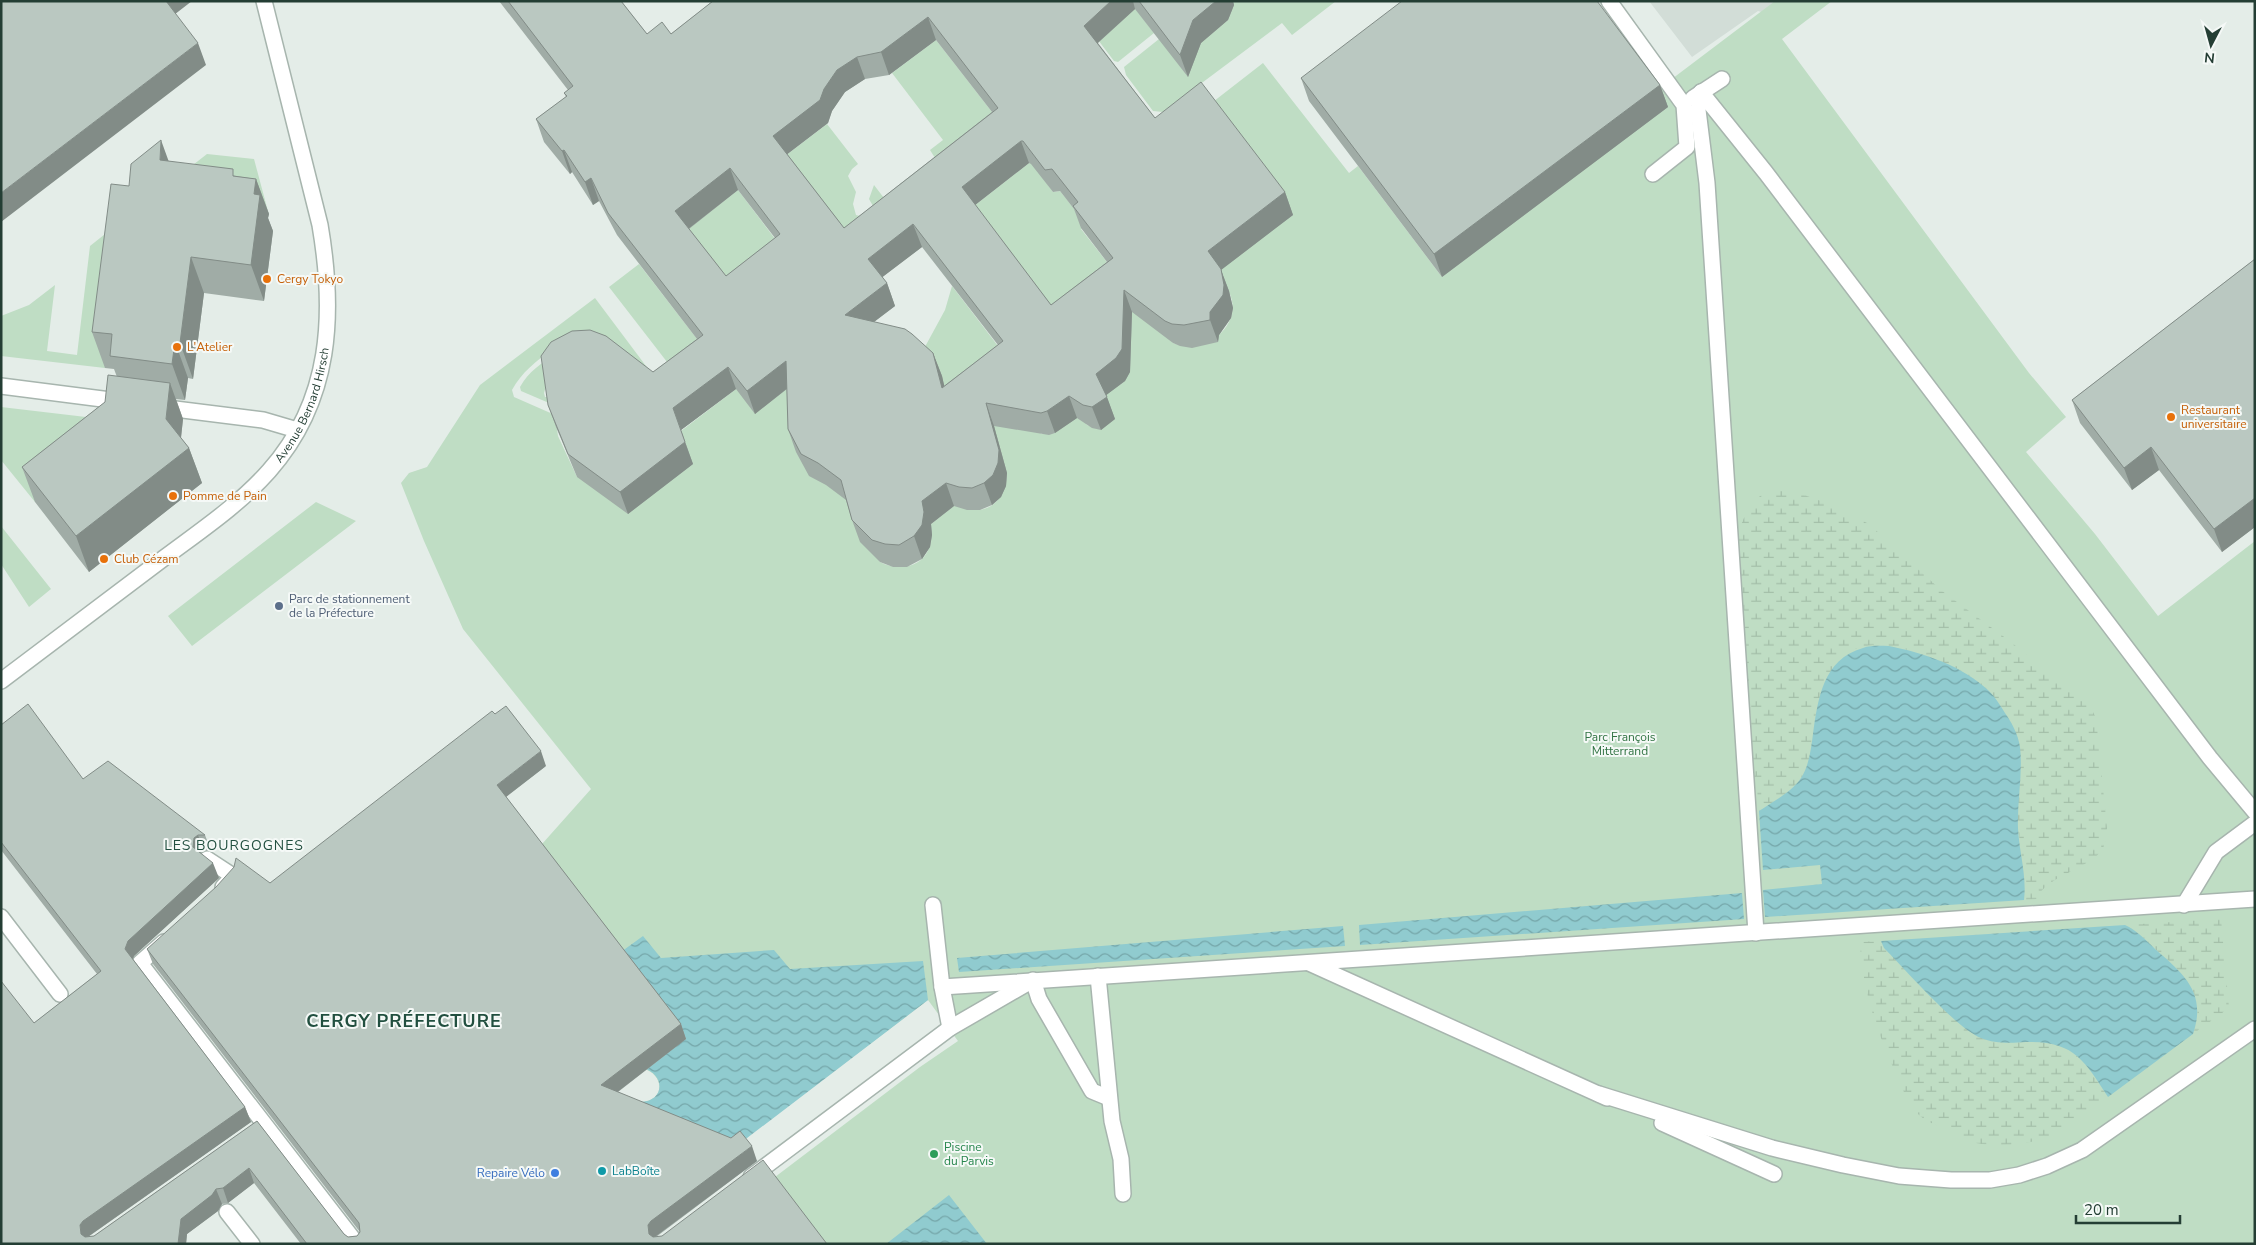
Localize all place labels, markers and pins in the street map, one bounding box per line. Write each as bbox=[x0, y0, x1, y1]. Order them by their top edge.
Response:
place label: Cergy Tokyo bbox=[277, 271, 343, 287]
marker: Cergy Tokyo bbox=[261, 273, 273, 285]
place label: L'Atelier bbox=[187, 339, 233, 355]
marker: L'Atelier bbox=[171, 341, 183, 353]
place label: Restaurant universitaire bbox=[2181, 402, 2247, 432]
marker: Restaurant universitaire bbox=[2165, 411, 2177, 423]
place label: Pomme de Pain bbox=[183, 488, 267, 504]
marker: Pomme de Pain bbox=[167, 490, 179, 502]
place label: Club Cézam bbox=[114, 551, 179, 567]
marker: Club Cézam bbox=[98, 553, 110, 565]
place label: Parc de stationnement de la Préfecture bbox=[289, 591, 410, 621]
marker: Parc de stationnement de la Préfecture bbox=[273, 600, 285, 612]
place label: Piscine du Parvis bbox=[944, 1139, 994, 1169]
marker: Piscine du Parvis bbox=[928, 1148, 940, 1160]
place label: LabBoîte bbox=[612, 1163, 660, 1179]
place label: Repaire Vélo bbox=[477, 1165, 545, 1181]
marker: LabBoîte bbox=[596, 1165, 608, 1177]
marker: Repaire Vélo bbox=[549, 1167, 561, 1179]

